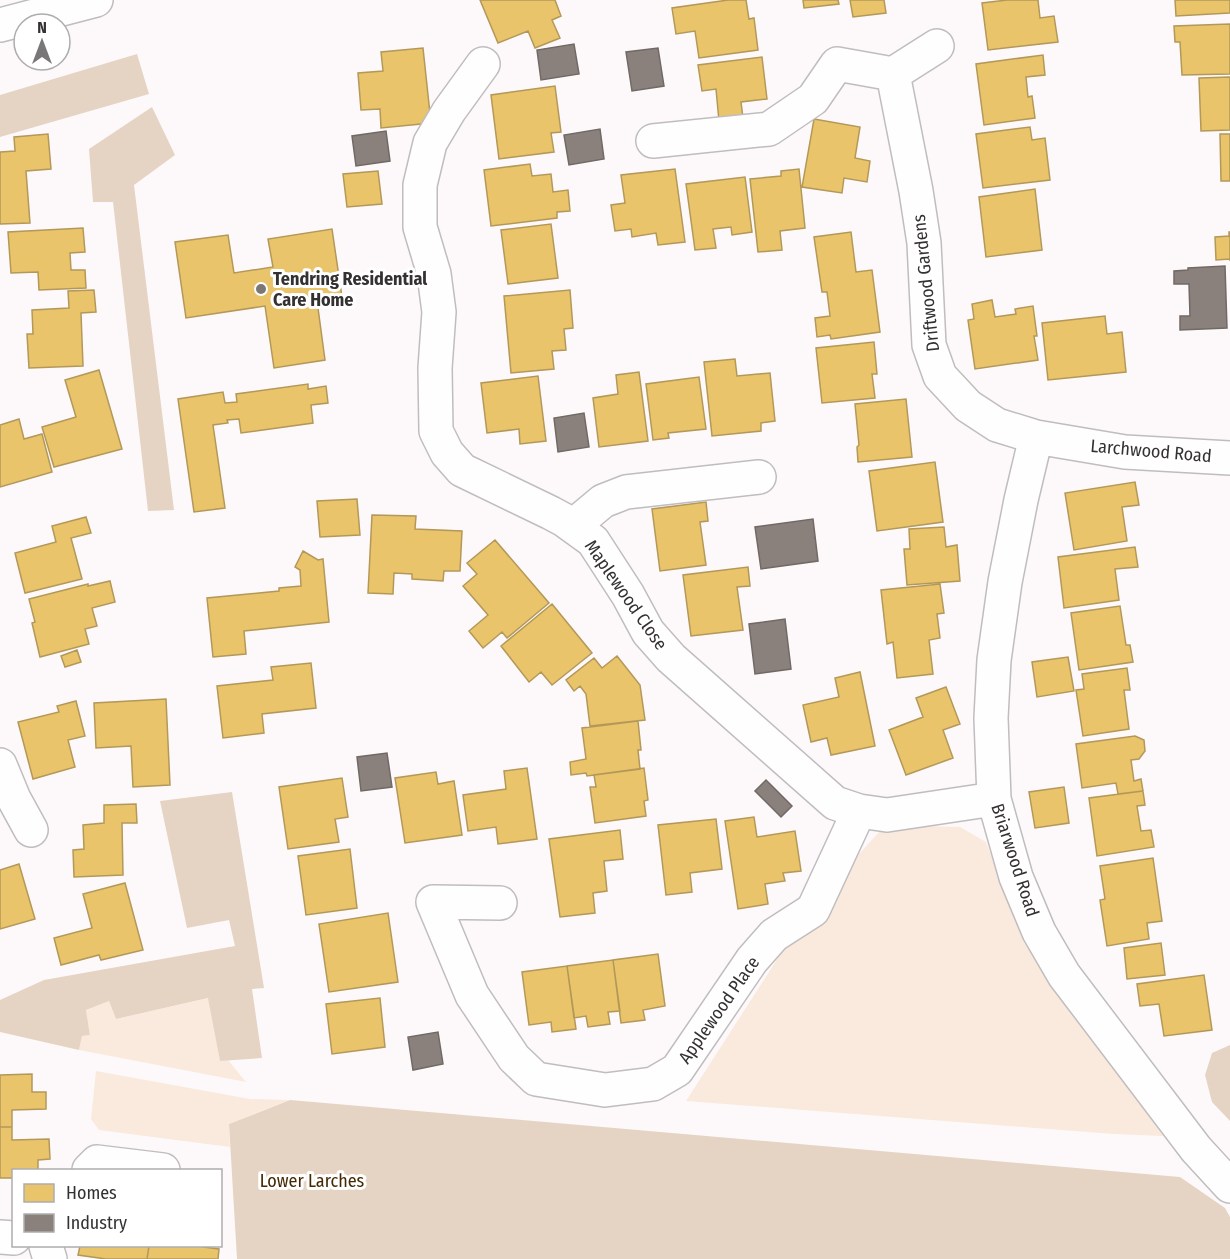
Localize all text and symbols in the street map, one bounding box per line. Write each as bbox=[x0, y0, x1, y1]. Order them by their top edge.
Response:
north arrow bbox=[12, 12, 72, 72]
text: N bbox=[37, 18, 47, 37]
street label: Driftwood Gardens bbox=[908, 213, 944, 353]
place label: Tendring Residential Care Home bbox=[273, 268, 427, 311]
marker: Tendring Residential Care Home bbox=[254, 282, 268, 296]
street label: Larchwood Road bbox=[1089, 435, 1213, 467]
street label: Maplewood Close bbox=[580, 536, 672, 654]
street label: Briarwood Road bbox=[986, 801, 1044, 919]
street label: Applewood Place bbox=[674, 952, 764, 1068]
legend bbox=[12, 1169, 222, 1247]
park label: Lower Larches bbox=[260, 1170, 365, 1192]
text: Homes bbox=[66, 1182, 117, 1204]
text: Industry bbox=[66, 1212, 127, 1234]

